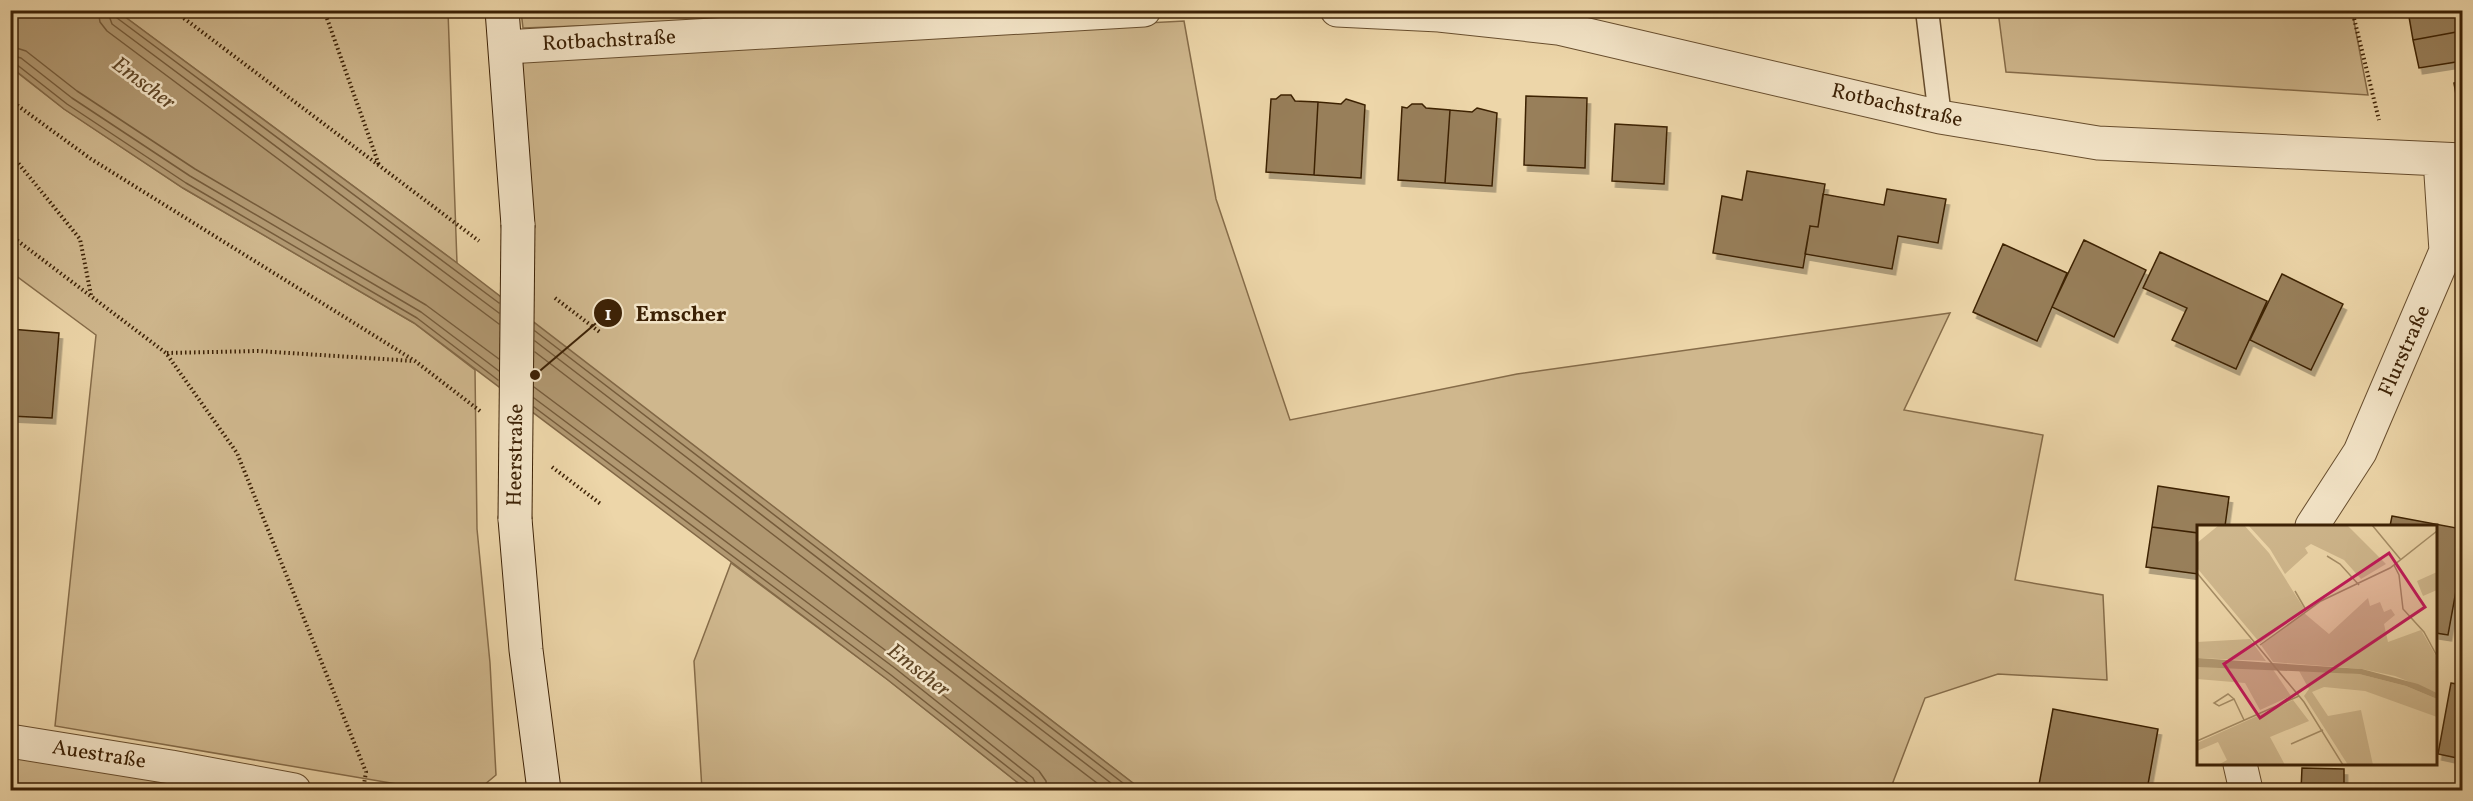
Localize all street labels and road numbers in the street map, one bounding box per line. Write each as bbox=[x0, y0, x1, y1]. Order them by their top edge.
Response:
street label: Rotbachstraße bbox=[541, 23, 677, 59]
street label: Rotbachstraße bbox=[1828, 77, 1966, 135]
street label: Flurstraße bbox=[2372, 301, 2438, 401]
street label: Heerstraße bbox=[501, 403, 531, 507]
street label: Auestraße bbox=[50, 733, 148, 777]

